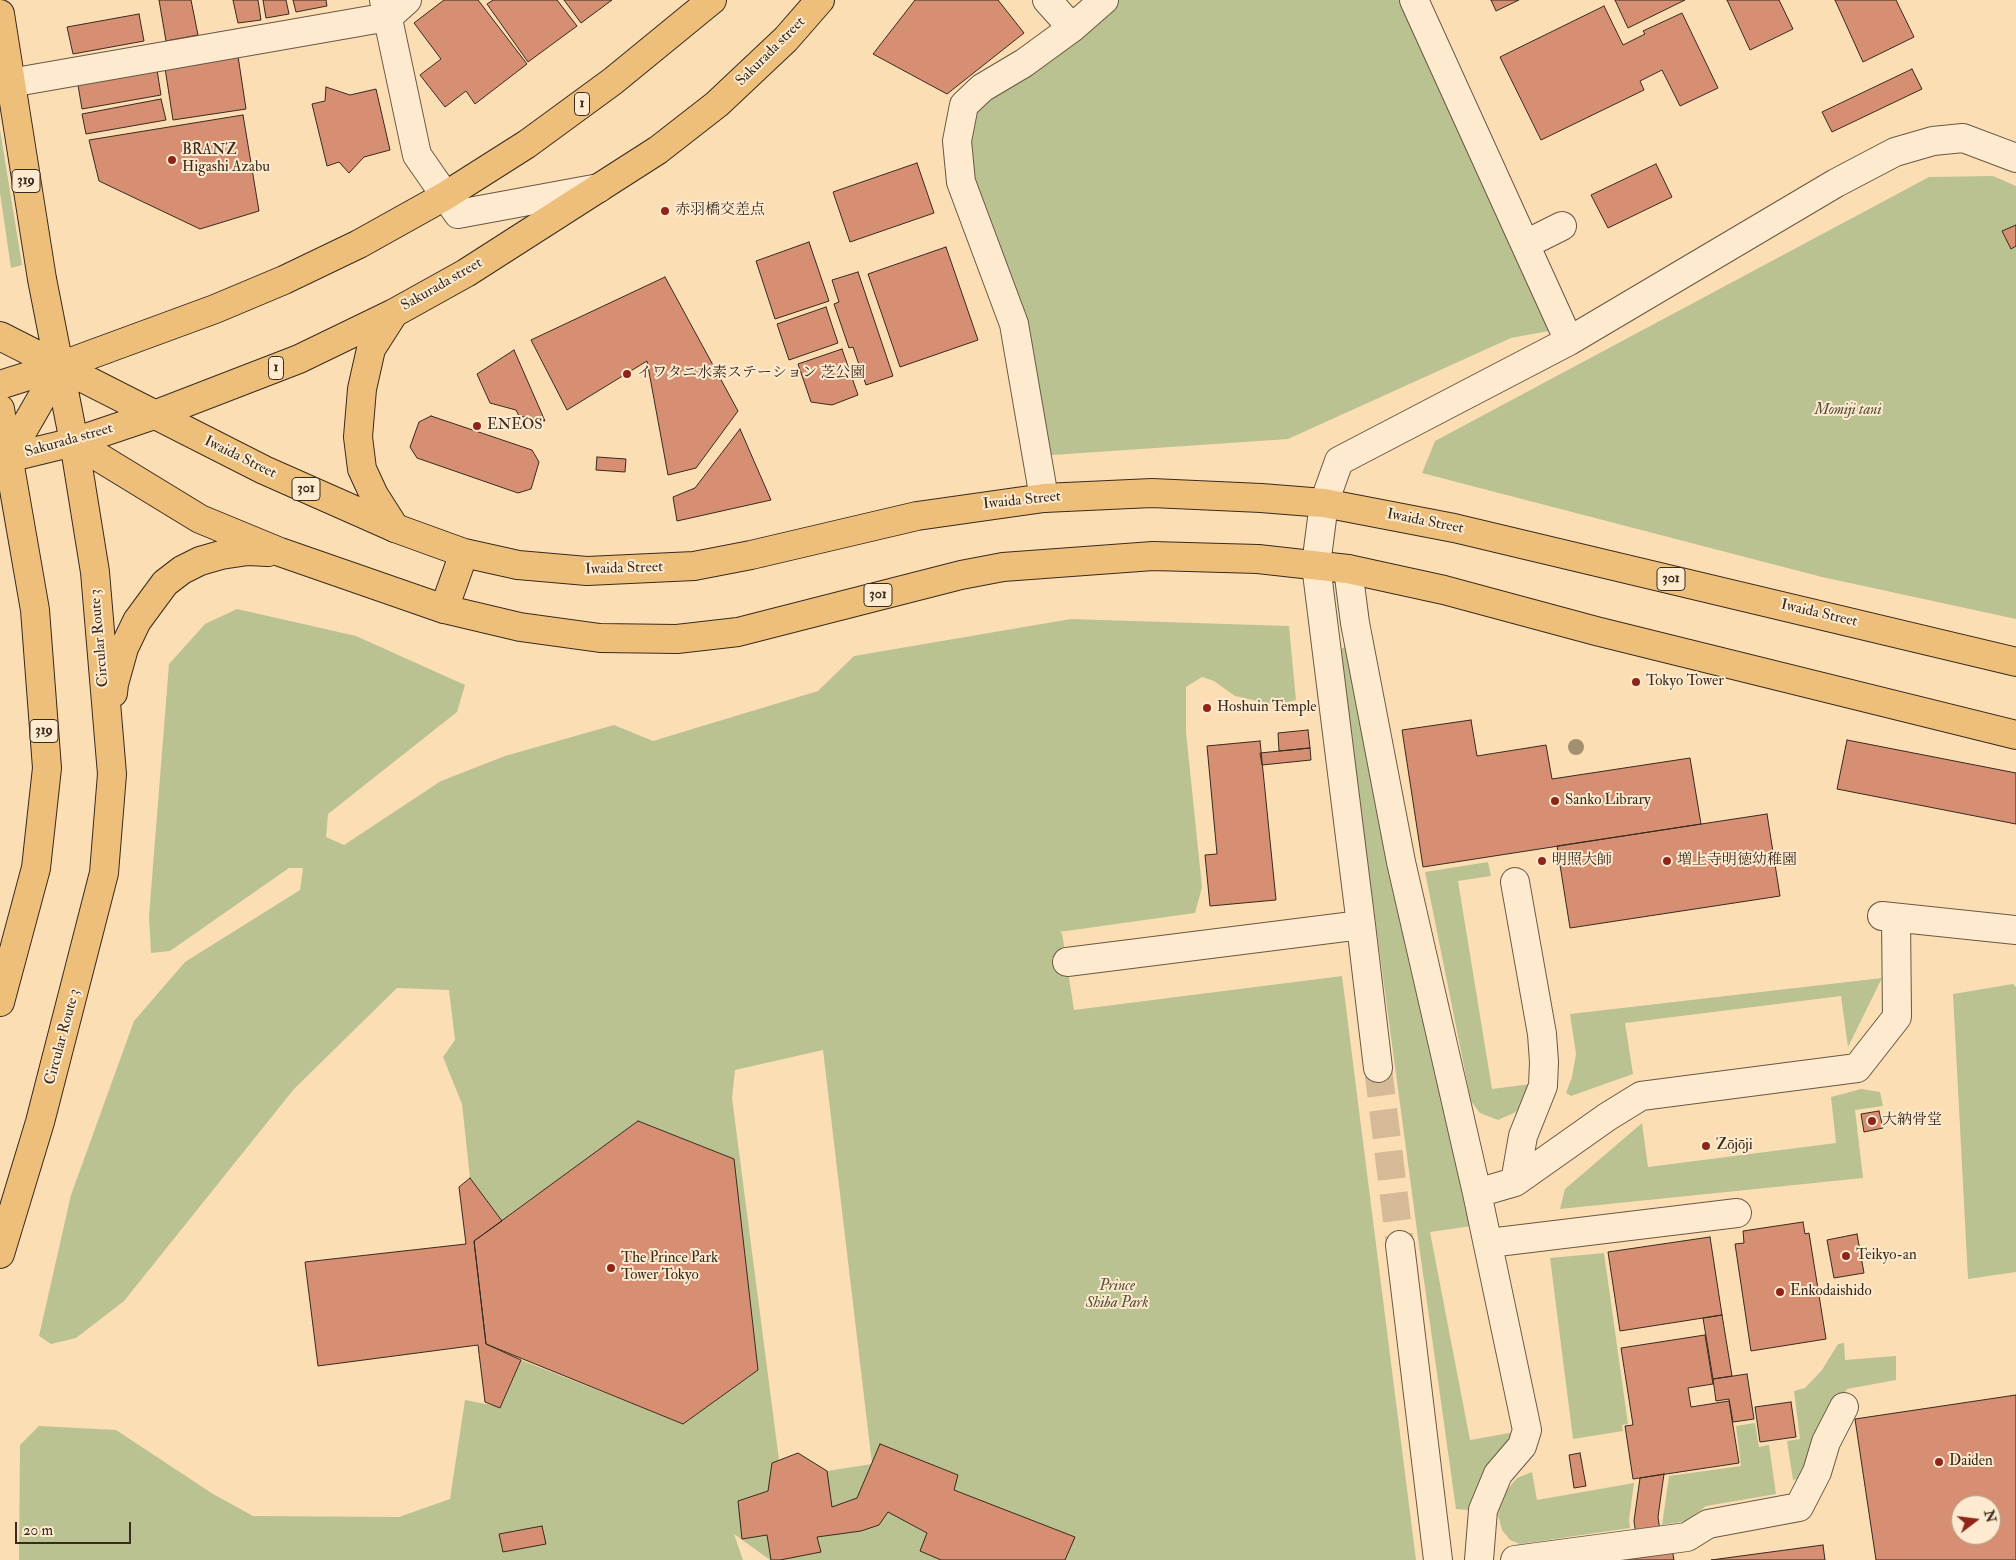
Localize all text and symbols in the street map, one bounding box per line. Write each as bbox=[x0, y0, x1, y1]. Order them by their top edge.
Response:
street label: Sakurada street bbox=[733, 14, 809, 90]
road number: 1 bbox=[574, 92, 590, 116]
place label: BRANZ Higashi Azabu bbox=[182, 142, 270, 177]
marker: BRANZ Higashi Azabu bbox=[166, 154, 178, 166]
road number: 319 bbox=[12, 170, 40, 192]
place label: 赤羽橋交差点 bbox=[675, 202, 765, 220]
marker: 赤羽橋交差点 bbox=[659, 205, 671, 217]
street label: Sakurada street bbox=[398, 255, 486, 315]
road number: 1 bbox=[268, 356, 284, 379]
place label: イワタニ水素ステーション 芝公園 bbox=[637, 365, 865, 383]
marker: イワタニ水素ステーション 芝公園 bbox=[621, 368, 633, 380]
park label: Momiji tani bbox=[1814, 402, 1882, 420]
place label: ENEOS bbox=[487, 417, 543, 435]
street label: Sakurada street bbox=[23, 420, 115, 462]
marker: ENEOS bbox=[471, 420, 483, 432]
street label: Iwaida Street bbox=[201, 433, 279, 483]
road number: 301 bbox=[292, 478, 320, 500]
street label: Iwaida Street bbox=[982, 488, 1062, 514]
street label: Iwaida Street bbox=[1385, 506, 1465, 538]
street label: Iwaida Street bbox=[585, 559, 663, 579]
road number: 301 bbox=[1657, 568, 1685, 590]
road number: 301 bbox=[864, 584, 892, 606]
street label: Circular Route 3 bbox=[87, 588, 113, 688]
street label: Iwaida Street bbox=[1779, 596, 1859, 632]
place label: Tokyo Tower bbox=[1646, 673, 1724, 691]
marker: Tokyo Tower bbox=[1630, 676, 1642, 688]
place label: Hoshuin Temple bbox=[1217, 699, 1316, 717]
marker: Hoshuin Temple bbox=[1201, 702, 1213, 714]
road number: 319 bbox=[30, 719, 58, 742]
place label: Sanko Library bbox=[1565, 792, 1651, 810]
marker: Sanko Library bbox=[1549, 795, 1561, 807]
place label: 明照大師 bbox=[1552, 852, 1612, 870]
place label: 増上寺明徳幼稚園 bbox=[1677, 852, 1797, 870]
marker: 明照大師 bbox=[1536, 855, 1548, 867]
marker: 増上寺明徳幼稚園 bbox=[1661, 855, 1673, 867]
street label: Circular Route 3 bbox=[42, 987, 84, 1087]
place label: 大納骨堂 bbox=[1882, 1112, 1942, 1130]
marker: 大納骨堂 bbox=[1866, 1115, 1878, 1127]
place label: Zōjōji bbox=[1716, 1137, 1753, 1155]
marker: Zōjōji bbox=[1700, 1140, 1712, 1152]
place label: Teikyo-an bbox=[1856, 1247, 1917, 1265]
place label: The Prince Park Tower Tokyo bbox=[621, 1250, 718, 1285]
marker: Teikyo-an bbox=[1840, 1250, 1852, 1262]
marker: The Prince Park Tower Tokyo bbox=[605, 1262, 617, 1274]
park label: Prince Shiba Park bbox=[1086, 1278, 1148, 1313]
place label: Enkodaishido bbox=[1790, 1283, 1872, 1301]
marker: Enkodaishido bbox=[1774, 1286, 1786, 1298]
place label: Daiden bbox=[1949, 1453, 1993, 1471]
marker: Daiden bbox=[1933, 1456, 1945, 1468]
north arrow bbox=[1951, 1495, 2001, 1545]
text: N bbox=[1980, 1508, 2000, 1524]
scale bar bbox=[18, 1512, 134, 1544]
text: 20 m bbox=[23, 1521, 53, 1540]

